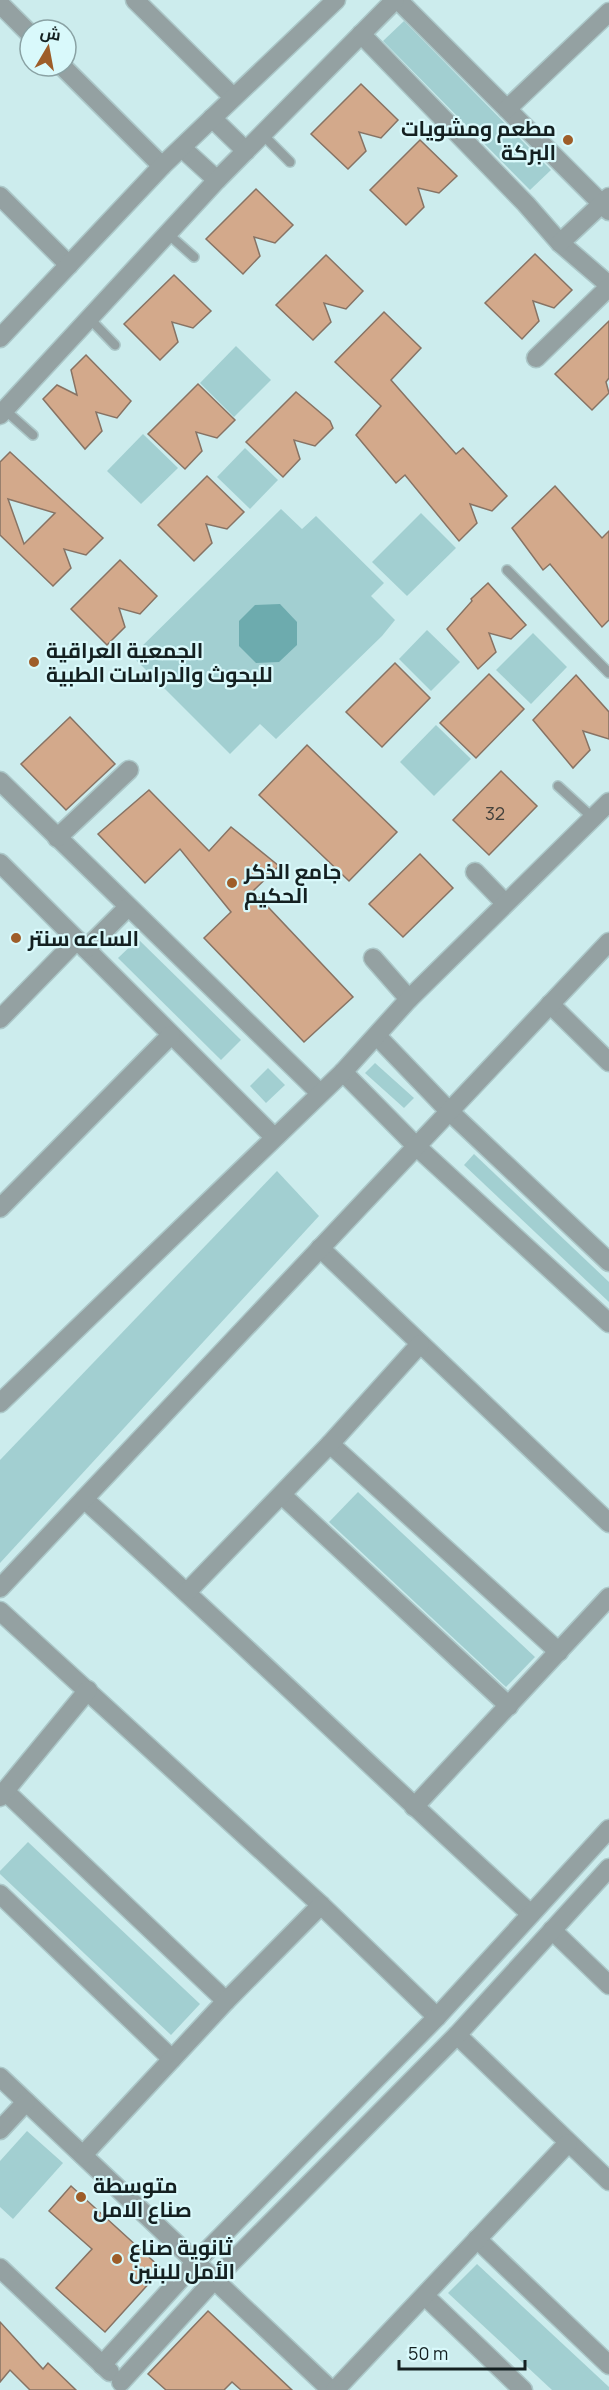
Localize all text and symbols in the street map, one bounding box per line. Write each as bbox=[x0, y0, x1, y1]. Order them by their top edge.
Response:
north arrow bbox=[18, 18, 78, 78]
text: ش bbox=[39, 21, 63, 46]
place label: مطعم ومشويات البركة bbox=[401, 114, 556, 166]
marker: مطعم ومشويات البركة bbox=[561, 133, 575, 147]
place label: الجمعية العراقية للبحوث والدراسات الطبية bbox=[46, 636, 273, 688]
marker: الجمعية العراقية للبحوث والدراسات الطبية bbox=[27, 655, 41, 669]
house number: 32 bbox=[485, 801, 505, 825]
place label: جامع الذكر الحكيم bbox=[243, 857, 341, 910]
marker: جامع الذكر الحكيم bbox=[225, 876, 239, 890]
place label: الساعه سنتر bbox=[27, 924, 139, 952]
marker: الساعه سنتر bbox=[9, 931, 23, 945]
place label: متوسطة صناع الامل bbox=[93, 2171, 192, 2224]
marker: متوسطة صناع الامل bbox=[74, 2190, 88, 2204]
place label: ثانوية صناع الأمل للبنين bbox=[129, 2233, 235, 2285]
marker: ثانوية صناع الأمل للبنين bbox=[110, 2252, 124, 2266]
scale bar bbox=[399, 2333, 525, 2371]
text: 50 m bbox=[408, 2341, 448, 2365]

